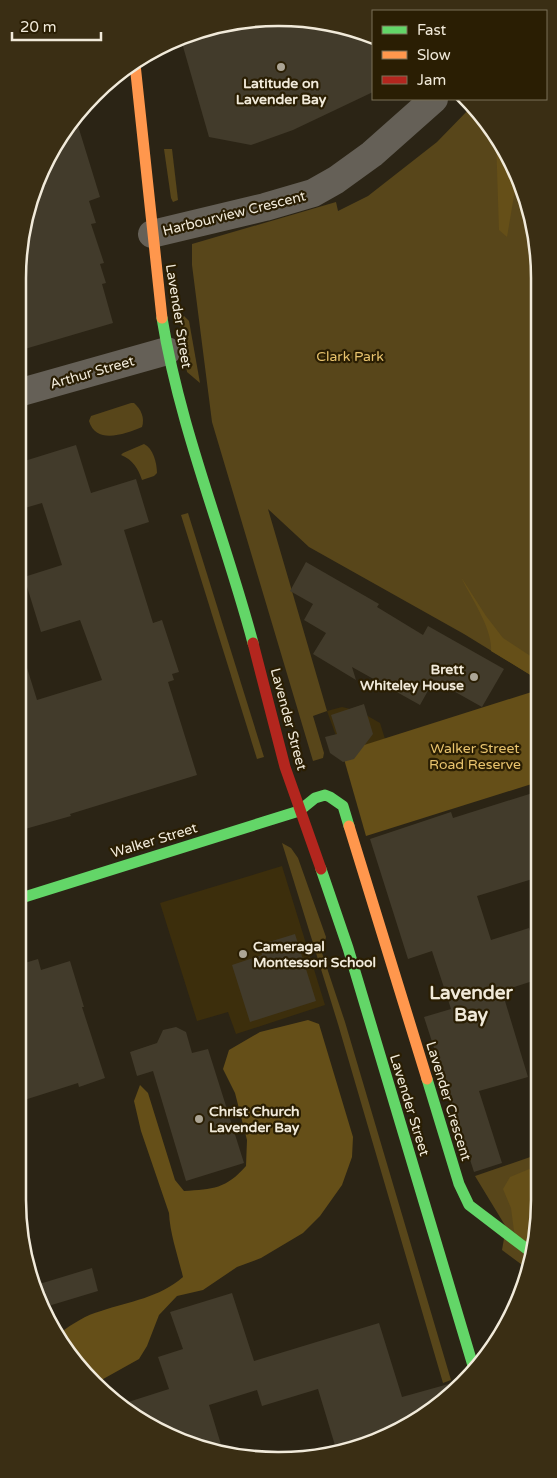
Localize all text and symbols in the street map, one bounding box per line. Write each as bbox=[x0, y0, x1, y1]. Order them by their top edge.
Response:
scale bar bbox=[12, 10, 101, 42]
legend bbox=[372, 10, 547, 100]
text: 20 m bbox=[20, 18, 57, 36]
text: Fast bbox=[417, 21, 447, 39]
text: Slow bbox=[417, 46, 451, 64]
marker: Latitude on Lavender Bay bbox=[275, 61, 287, 73]
text: Jam bbox=[417, 71, 446, 89]
place label: Latitude on Lavender Bay bbox=[236, 75, 327, 108]
street label: Harbourview Crescent bbox=[161, 187, 308, 240]
street label: Lavender Street bbox=[162, 263, 195, 370]
park label: Clark Park bbox=[316, 348, 384, 365]
street label: Arthur Street bbox=[48, 352, 137, 393]
place label: Brett Whiteley House bbox=[360, 661, 465, 694]
street label: Lavender Street bbox=[267, 666, 311, 773]
marker: Brett Whiteley House bbox=[468, 671, 480, 683]
park label: Walker Street Road Reserve bbox=[429, 740, 521, 773]
street label: Walker Street bbox=[109, 819, 200, 862]
place label: Cameragal Montessori School bbox=[253, 938, 376, 971]
marker: Cameragal Montessori School bbox=[237, 948, 249, 960]
district label: Lavender Bay bbox=[429, 982, 514, 1027]
street label: Lavender Crescent bbox=[422, 1039, 475, 1163]
street label: Lavender Street bbox=[386, 1052, 433, 1159]
place label: Christ Church Lavender Bay bbox=[209, 1103, 300, 1136]
marker: Christ Church Lavender Bay bbox=[193, 1113, 205, 1125]

